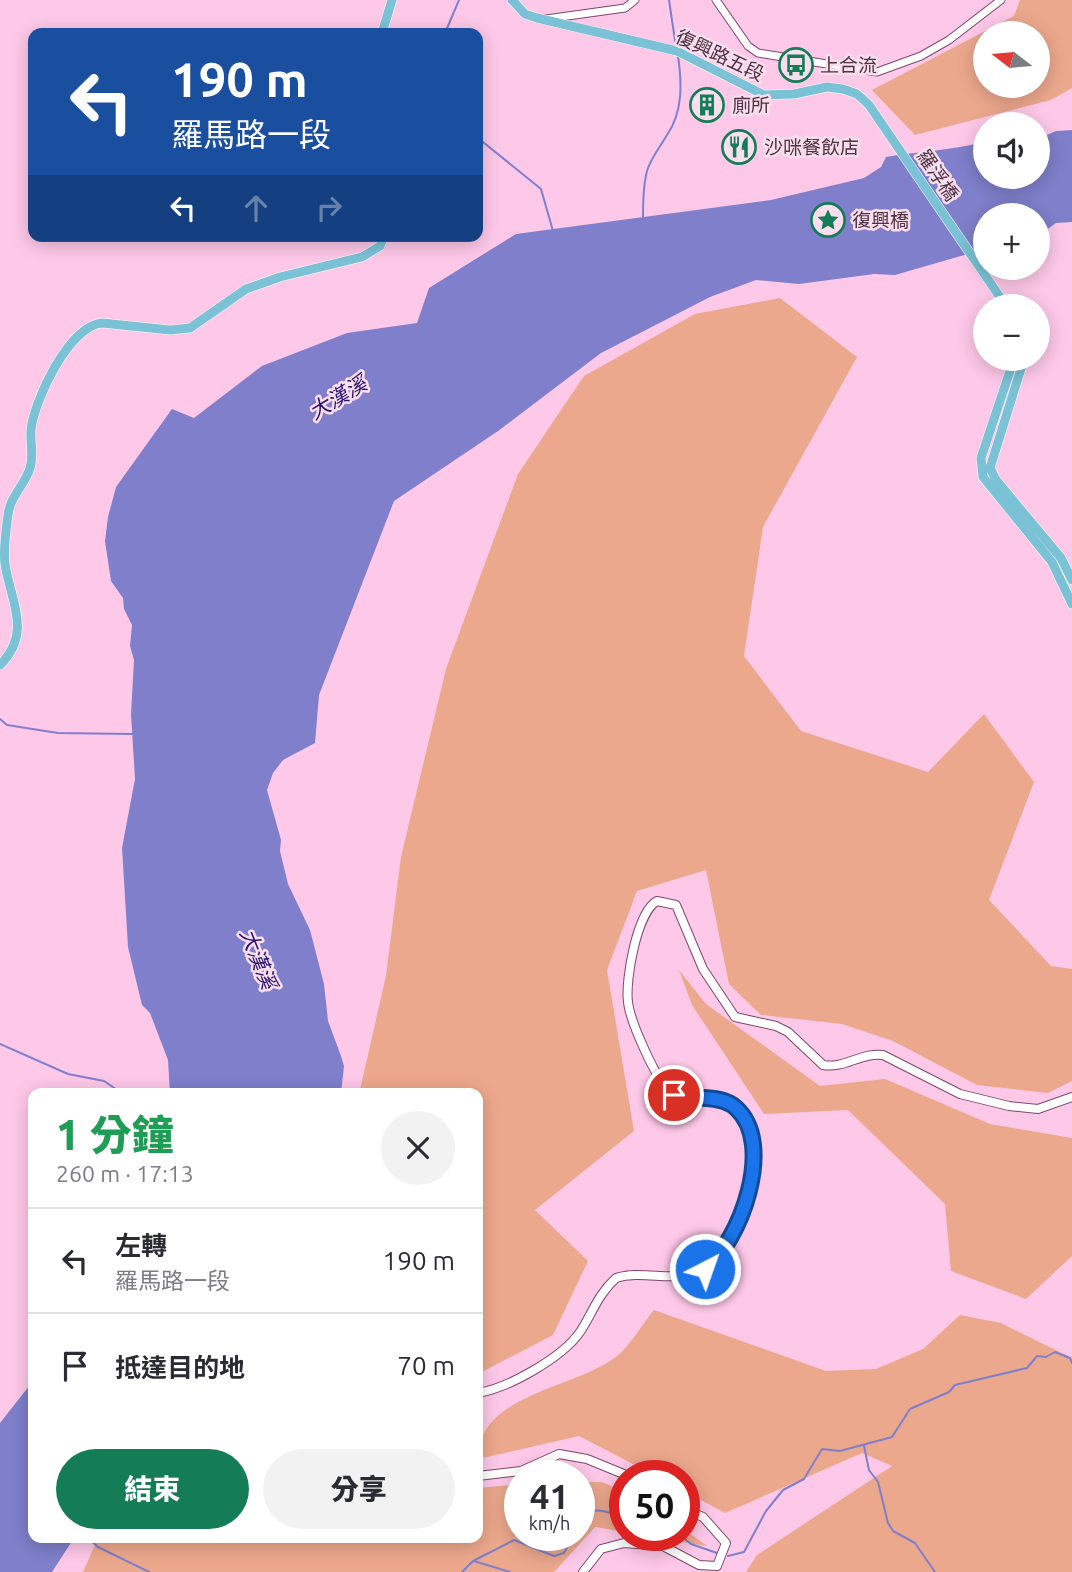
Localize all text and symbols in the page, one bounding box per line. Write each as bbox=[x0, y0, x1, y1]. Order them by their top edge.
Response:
north arrow bbox=[973, 21, 1050, 98]
map controls bbox=[973, 21, 1050, 371]
street label: 復興路五段 bbox=[672, 25, 768, 85]
bus stop icon: 上合流 bbox=[777, 46, 815, 84]
text: 190 m bbox=[171, 51, 308, 106]
place label: 上合流 bbox=[820, 54, 877, 76]
icon: left bbox=[56, 56, 147, 147]
building icon: 廁所 bbox=[688, 86, 726, 124]
place label: 廁所 bbox=[732, 94, 770, 116]
button: sound bbox=[973, 112, 1050, 189]
text: 羅馬路一段 bbox=[171, 116, 331, 152]
restaurant icon: 沙咪餐飲店 bbox=[720, 128, 758, 166]
place label: 沙咪餐飲店 bbox=[764, 136, 859, 158]
street label: 羅浮橋 bbox=[913, 145, 963, 205]
icon: left bbox=[164, 189, 202, 227]
icon: ahead bbox=[237, 189, 275, 227]
icon: right bbox=[310, 189, 348, 227]
place icon: 復興橋 bbox=[809, 201, 847, 239]
button: + bbox=[973, 203, 1050, 280]
place label: 復興橋 bbox=[852, 209, 909, 231]
button: − bbox=[973, 294, 1050, 371]
water label: 大漢溪 bbox=[304, 369, 373, 424]
water label: 大漢溪 bbox=[236, 925, 283, 995]
pin bbox=[644, 1065, 704, 1125]
icon: arrive bbox=[655, 1076, 693, 1114]
text: 1 分鐘 bbox=[56, 1111, 174, 1158]
button: close bbox=[381, 1111, 455, 1185]
text: 260 m · 17:13 bbox=[56, 1161, 194, 1186]
text: 左轉 bbox=[115, 1231, 167, 1260]
position arrow bbox=[668, 1232, 742, 1306]
icon: left bbox=[56, 1242, 94, 1280]
text: 190 m bbox=[383, 1246, 455, 1275]
text: 羅馬路一段 bbox=[115, 1268, 230, 1293]
icon: arrive bbox=[56, 1347, 94, 1385]
text: 70 m bbox=[397, 1351, 455, 1380]
text: 抵達目的地 bbox=[115, 1353, 245, 1382]
button: 結束 bbox=[56, 1449, 249, 1529]
button: 分享 bbox=[263, 1449, 455, 1529]
speed limit sign: 50 bbox=[609, 1460, 700, 1551]
text: 41 bbox=[530, 1476, 569, 1516]
text: km/h bbox=[529, 1513, 570, 1533]

